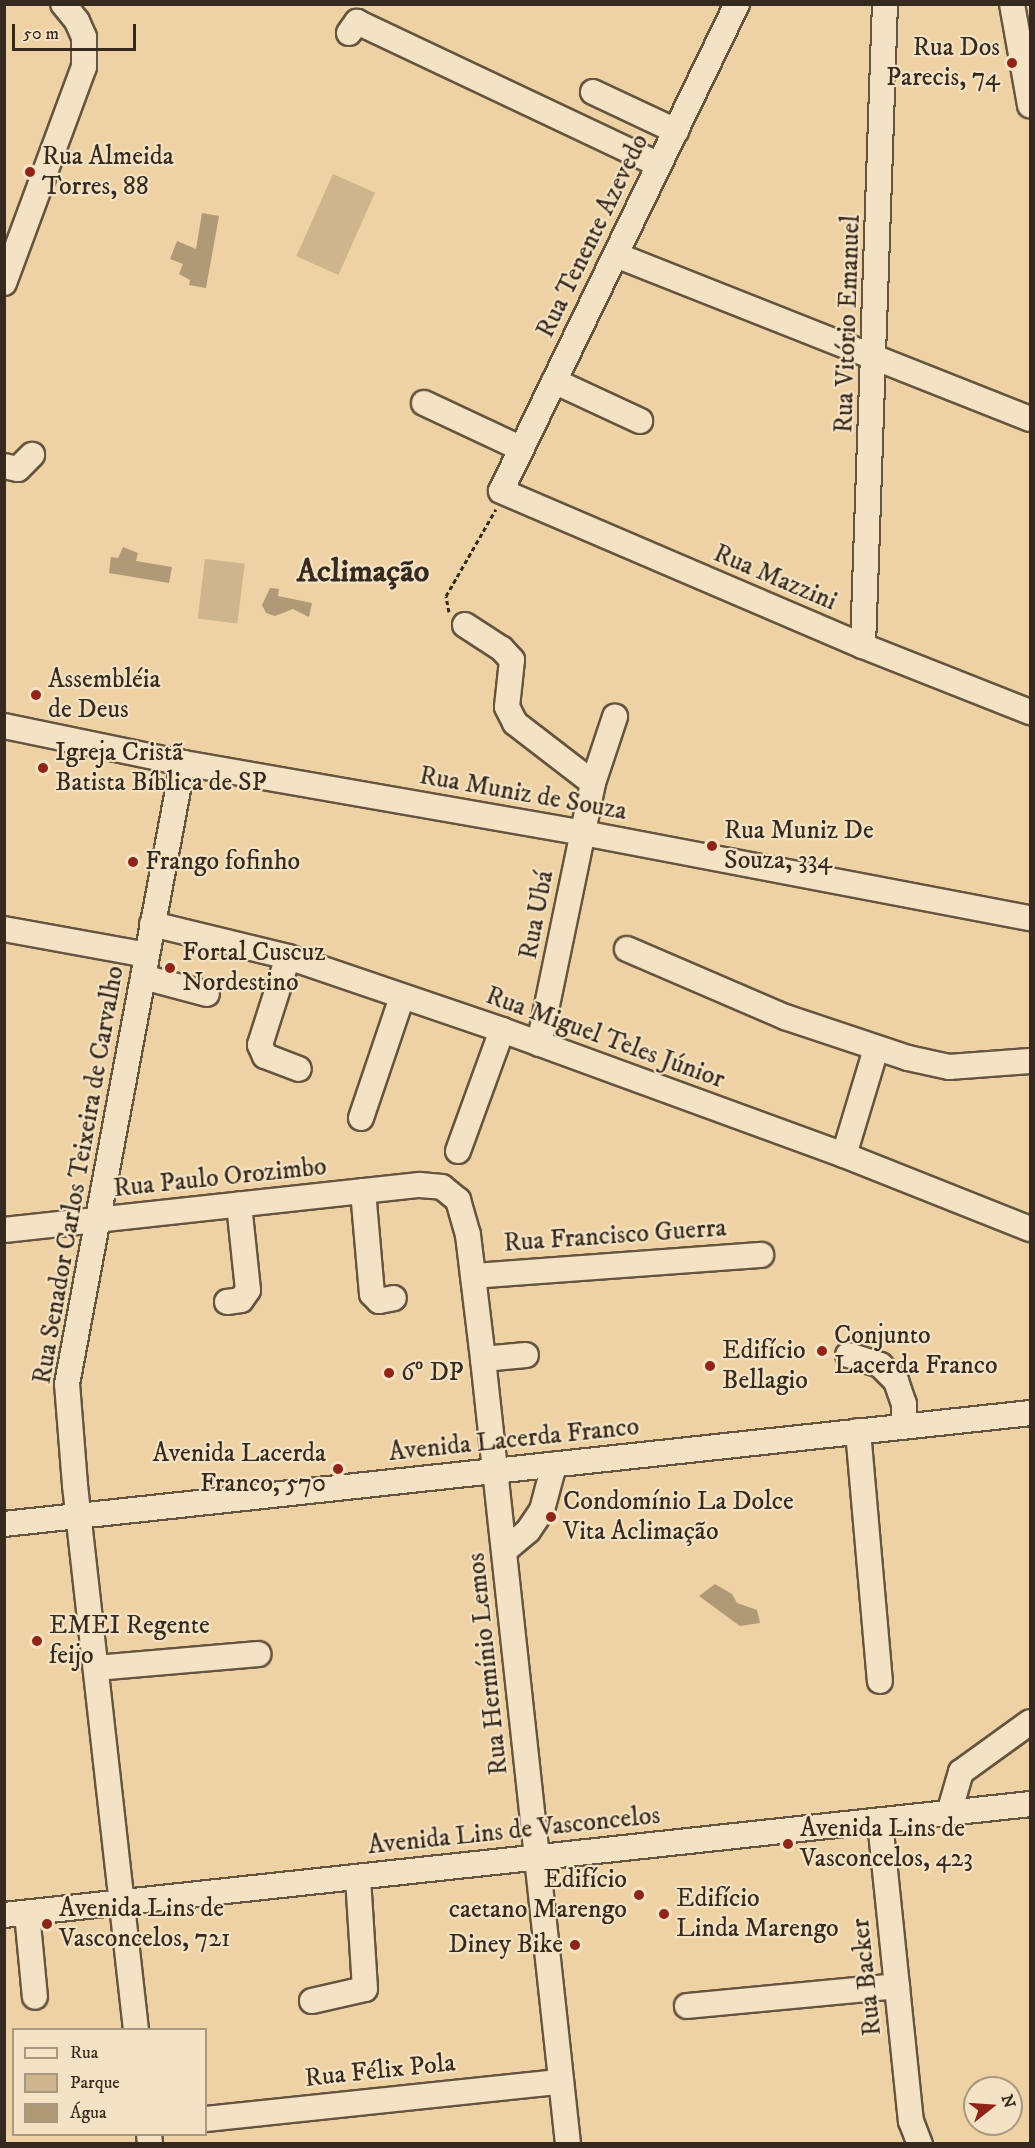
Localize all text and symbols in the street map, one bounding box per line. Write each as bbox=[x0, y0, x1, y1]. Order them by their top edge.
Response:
scale bar bbox=[15, 12, 140, 50]
text: 50 m bbox=[23, 23, 59, 45]
place label: Rua Dos Parecis, 74 bbox=[886, 32, 1000, 94]
marker: Rua Dos Parecis, 74 bbox=[1005, 56, 1019, 70]
street label: Rua Tenente Azevedo bbox=[530, 129, 656, 343]
place label: Rua Almeida Torres, 88 bbox=[42, 141, 174, 202]
marker: Rua Almeida Torres, 88 bbox=[23, 165, 37, 179]
street label: Rua Vitório Emanuel bbox=[829, 214, 867, 434]
street label: Rua Mazzini bbox=[709, 538, 841, 618]
district label: Aclimação bbox=[297, 553, 429, 591]
place label: Assembléia de Deus bbox=[48, 664, 160, 726]
marker: Assembléia de Deus bbox=[29, 688, 43, 702]
place label: Igreja Cristã Batista Bíblica de SP bbox=[55, 737, 267, 798]
street label: Rua Muniz de Souza bbox=[417, 760, 629, 828]
marker: Igreja Cristã Batista Bíblica de SP bbox=[36, 761, 50, 775]
place label: Rua Muniz De Souza, 334 bbox=[724, 815, 874, 876]
marker: Rua Muniz De Souza, 334 bbox=[705, 839, 719, 853]
place label: Frango fofinho bbox=[145, 846, 300, 878]
marker: Frango fofinho bbox=[126, 855, 140, 869]
street label: Rua Ubá bbox=[513, 868, 561, 962]
place label: Fortal Cuscuz Nordestino bbox=[182, 937, 326, 999]
marker: Fortal Cuscuz Nordestino bbox=[163, 961, 177, 975]
street label: Rua Senador Carlos Teixeira de Carvalho bbox=[27, 964, 131, 1386]
street label: Rua Miguel Teles Júnior bbox=[481, 980, 729, 1096]
street label: Rua Paulo Orozimbo bbox=[112, 1151, 328, 1205]
street label: Rua Francisco Guerra bbox=[503, 1213, 727, 1259]
place label: Conjunto Lacerda Franco bbox=[834, 1320, 998, 1382]
place label: Edifício Bellagio bbox=[722, 1335, 808, 1396]
marker: Conjunto Lacerda Franco bbox=[815, 1344, 829, 1358]
place label: 6º DP bbox=[401, 1357, 464, 1389]
marker: Edifício Bellagio bbox=[703, 1359, 717, 1373]
marker: 6º DP bbox=[382, 1366, 396, 1380]
street label: Avenida Lacerda Franco bbox=[387, 1411, 641, 1469]
place label: Avenida Lacerda Franco, 570 bbox=[153, 1438, 326, 1500]
marker: Avenida Lacerda Franco, 570 bbox=[331, 1462, 345, 1476]
place label: Condomínio La Dolce Vita Aclimação bbox=[563, 1486, 794, 1548]
marker: Condomínio La Dolce Vita Aclimação bbox=[544, 1510, 558, 1524]
street label: Rua Hermínio Lemos bbox=[461, 1551, 515, 1777]
place label: EMEI Regente feijo bbox=[49, 1610, 210, 1672]
marker: EMEI Regente feijo bbox=[30, 1634, 44, 1648]
street label: Avenida Lins de Vasconcelos bbox=[366, 1800, 662, 1862]
place label: Avenida Lins de Vasconcelos, 423 bbox=[800, 1813, 973, 1874]
marker: Avenida Lins de Vasconcelos, 423 bbox=[781, 1837, 795, 1851]
place label: Edifício caetano Marengo bbox=[449, 1864, 627, 1925]
place label: Edifício Linda Marengo bbox=[676, 1883, 839, 1944]
marker: Edifício caetano Marengo bbox=[632, 1888, 646, 1902]
place label: Avenida Lins de Vasconcelos, 721 bbox=[59, 1893, 231, 1954]
marker: Edifício Linda Marengo bbox=[657, 1907, 671, 1921]
marker: Avenida Lins de Vasconcelos, 721 bbox=[40, 1917, 54, 1931]
street label: Rua Backer bbox=[845, 1917, 889, 2037]
place label: Diney Bike bbox=[448, 1929, 563, 1961]
marker: Diney Bike bbox=[568, 1938, 582, 1952]
legend bbox=[12, 2028, 207, 2136]
text: Rua bbox=[70, 2042, 98, 2064]
street label: Rua Félix Pola bbox=[303, 2048, 457, 2094]
text: Parque bbox=[70, 2072, 120, 2094]
north arrow bbox=[963, 2076, 1023, 2136]
text: N bbox=[997, 2092, 1020, 2111]
text: Água bbox=[70, 2102, 107, 2124]

